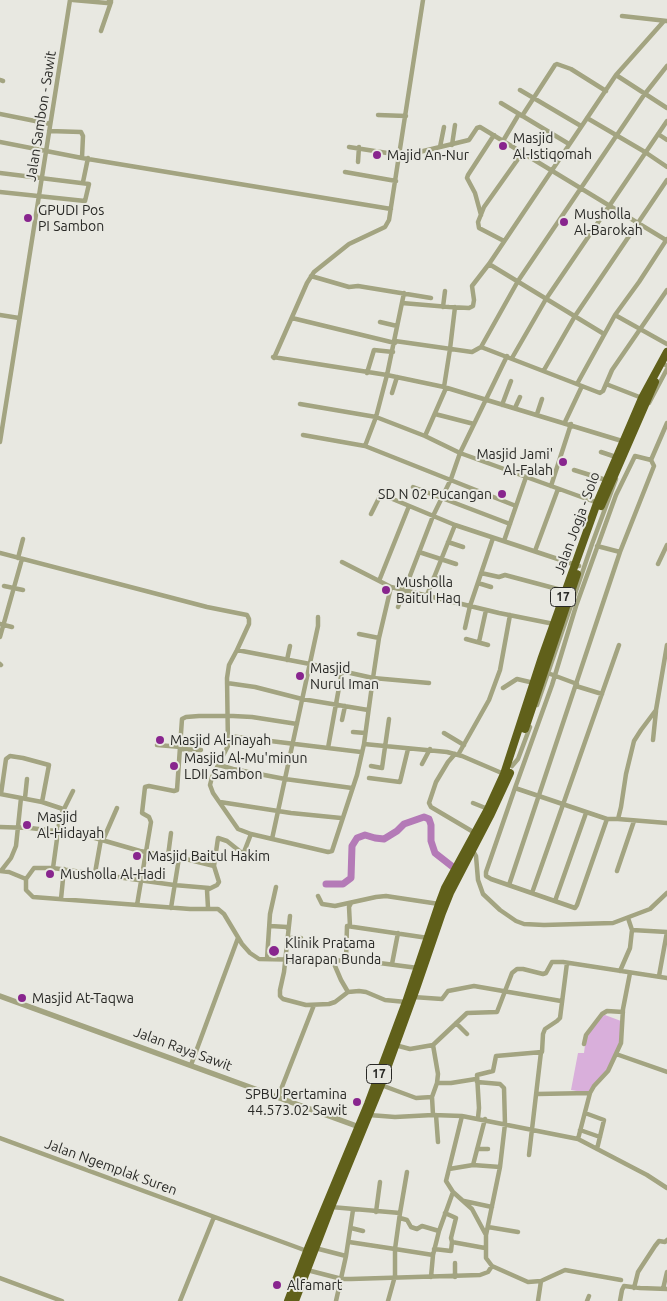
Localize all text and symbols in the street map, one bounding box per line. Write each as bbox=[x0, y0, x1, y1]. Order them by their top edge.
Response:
street label: Jalan Sambon - Sawit bbox=[22, 50, 60, 182]
place label: Masjid Al-Istiqomah bbox=[513, 130, 592, 162]
marker: Masjid Al-Istiqomah bbox=[497, 140, 509, 152]
place label: Majid An-Nur bbox=[387, 147, 469, 163]
marker: Majid An-Nur bbox=[371, 149, 383, 161]
place label: GPUDI Pos PI Sambon bbox=[38, 202, 104, 234]
place label: Musholla Al-Barokah bbox=[574, 206, 643, 238]
marker: GPUDI Pos PI Sambon bbox=[22, 212, 34, 224]
marker: Musholla Al-Barokah bbox=[558, 216, 570, 228]
place label: Masjid Jami' Al-Falah bbox=[476, 446, 553, 478]
marker: Masjid Jami' Al-Falah bbox=[557, 456, 569, 468]
street label: Jalan Jogja - Solo bbox=[551, 469, 603, 577]
place label: SD N 02 Pucangan bbox=[378, 486, 492, 502]
marker: SD N 02 Pucangan bbox=[496, 488, 508, 500]
place label: Musholla Baitul Haq bbox=[396, 574, 461, 606]
marker: Musholla Baitul Haq bbox=[380, 584, 392, 596]
road number: 17 bbox=[550, 588, 576, 606]
place label: Masjid Nurul Iman bbox=[310, 660, 379, 692]
marker: Masjid Nurul Iman bbox=[294, 670, 306, 682]
place label: Masjid Al-Inayah bbox=[170, 732, 271, 748]
marker: Masjid Al-Inayah bbox=[154, 734, 166, 746]
place label: Masjid Al-Mu'minun LDII Sambon bbox=[184, 750, 307, 782]
marker: Masjid Al-Mu'minun LDII Sambon bbox=[168, 760, 180, 772]
place label: Masjid Al-Hidayah bbox=[37, 809, 104, 842]
marker: Masjid Al-Hidayah bbox=[21, 819, 33, 831]
place label: Masjid Baitul Hakim bbox=[147, 848, 270, 864]
marker: Masjid Baitul Hakim bbox=[131, 850, 143, 862]
place label: Musholla Al-Hadi bbox=[60, 866, 166, 882]
marker: Musholla Al-Hadi bbox=[44, 868, 56, 880]
place label: Klinik Pratama Harapan Bunda bbox=[285, 935, 381, 968]
marker: Klinik Pratama Harapan Bunda bbox=[267, 944, 281, 958]
place label: Masjid At-Taqwa bbox=[32, 990, 134, 1006]
marker: Masjid At-Taqwa bbox=[16, 992, 28, 1004]
street label: Jalan Raya Sawit bbox=[132, 1023, 234, 1075]
road number: 17 bbox=[366, 1064, 392, 1084]
place label: SPBU Pertamina 44.573.02 Sawit bbox=[245, 1086, 347, 1118]
marker: SPBU Pertamina 44.573.02 Sawit bbox=[351, 1096, 363, 1108]
street label: Jalan Ngemplak Suren bbox=[42, 1135, 180, 1199]
place label: Alfamart bbox=[287, 1277, 342, 1293]
marker: Alfamart bbox=[271, 1279, 283, 1291]

